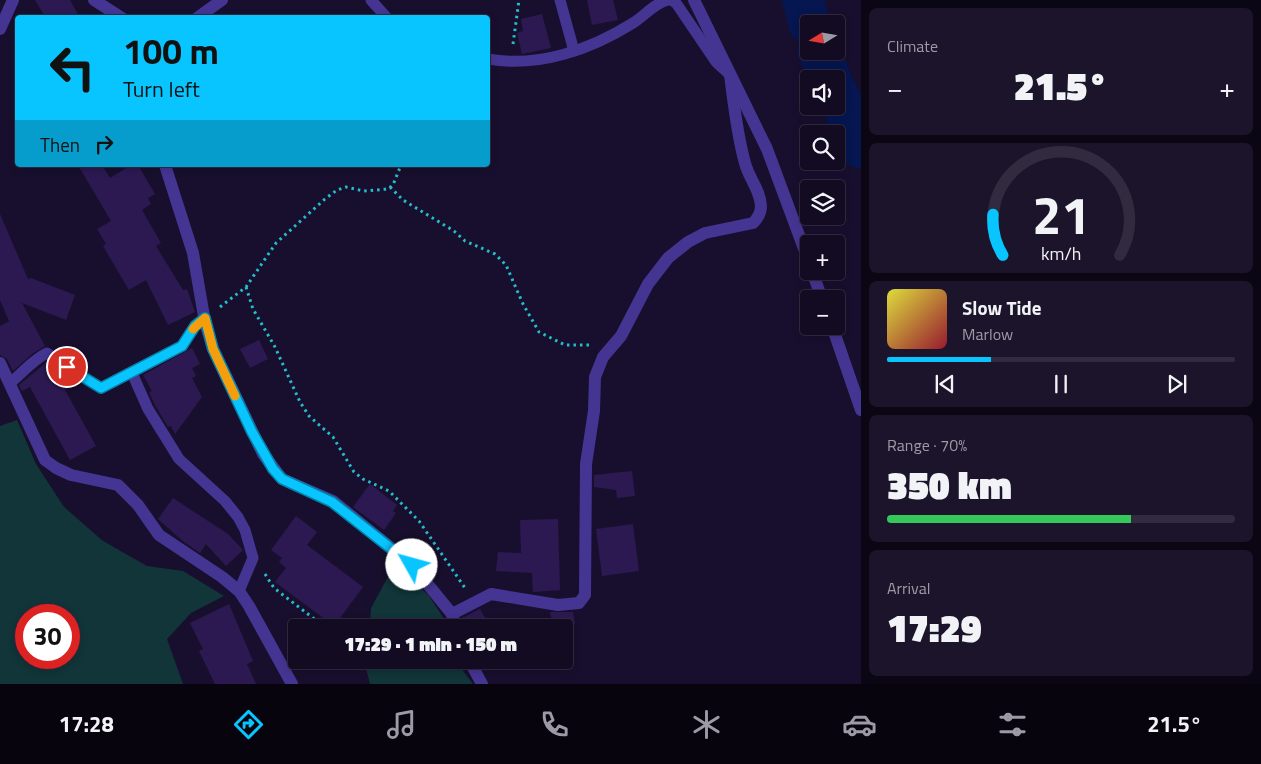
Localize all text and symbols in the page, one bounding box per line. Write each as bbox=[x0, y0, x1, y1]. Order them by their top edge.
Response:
north arrow bbox=[800, 15, 845, 60]
map controls bbox=[800, 15, 845, 335]
text: 100 m bbox=[123, 24, 219, 78]
text: Climate bbox=[887, 34, 938, 58]
icon: left bbox=[40, 35, 105, 100]
text: 21.5° bbox=[1014, 57, 1108, 115]
text: − bbox=[887, 66, 903, 109]
text: + bbox=[1219, 66, 1235, 109]
button: sound bbox=[800, 70, 845, 115]
text: Turn left bbox=[123, 72, 200, 106]
button: search bbox=[800, 125, 845, 170]
text: Then bbox=[40, 130, 80, 159]
icon: right bbox=[90, 130, 118, 158]
text: 21 bbox=[1032, 175, 1090, 254]
button: layers bbox=[800, 180, 845, 225]
button: + bbox=[800, 235, 845, 280]
text: km/h bbox=[1041, 240, 1081, 267]
button: − bbox=[800, 290, 845, 335]
text: Slow Tide bbox=[962, 293, 1041, 322]
text: Marlow bbox=[962, 322, 1013, 346]
pin bbox=[46, 346, 88, 388]
icon: arrive bbox=[53, 353, 81, 381]
icon: previous bbox=[931, 370, 959, 398]
icon: pause bbox=[1047, 370, 1075, 398]
icon: next bbox=[1163, 370, 1191, 398]
text: Range · 70% bbox=[887, 433, 967, 457]
text: 350 km bbox=[887, 456, 1012, 514]
position arrow bbox=[385, 538, 437, 590]
text: Arrival bbox=[887, 576, 930, 600]
text: 17:29 bbox=[887, 599, 982, 657]
speed limit sign: 30 bbox=[15, 604, 80, 669]
text: 17:29 · 1 min · 150 m bbox=[344, 629, 517, 658]
text: 17:28 bbox=[59, 707, 114, 741]
icon: directions bbox=[231, 707, 266, 742]
icon: music bbox=[384, 707, 419, 742]
icon: phone bbox=[537, 707, 572, 742]
icon: climate bbox=[689, 707, 724, 742]
icon: car bbox=[842, 707, 877, 742]
icon: filters bbox=[995, 707, 1030, 742]
text: 21.5° bbox=[1147, 707, 1202, 741]

